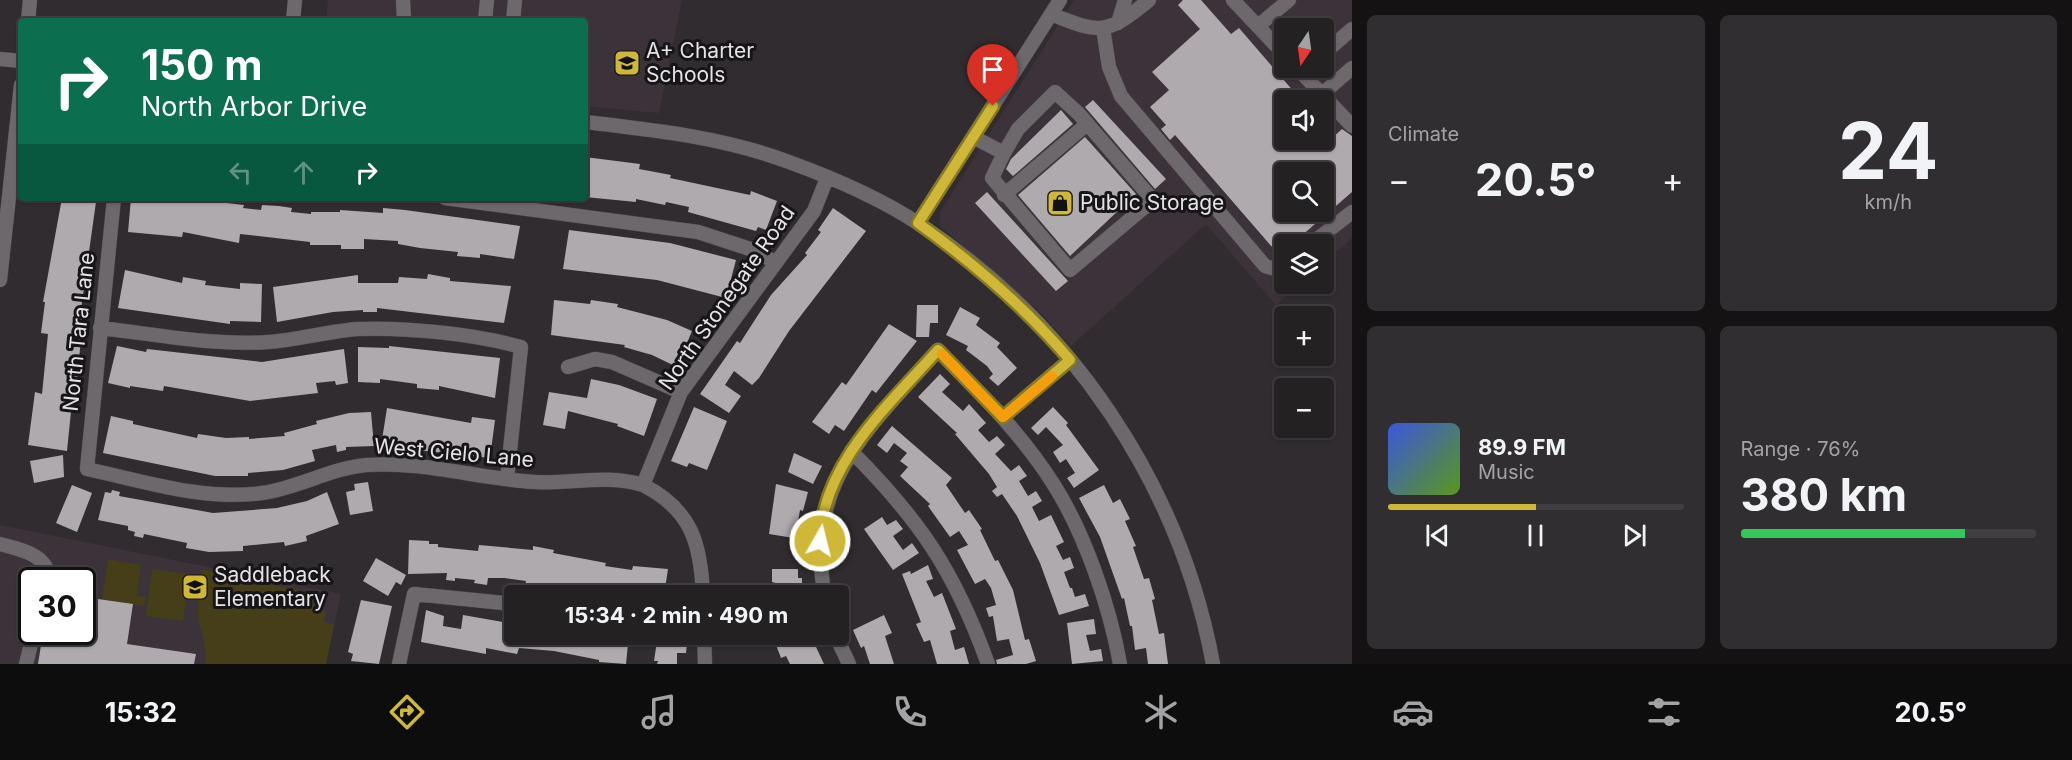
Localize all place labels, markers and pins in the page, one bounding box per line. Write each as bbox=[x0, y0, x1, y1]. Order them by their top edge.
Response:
place label: A+ Charter Schools bbox=[646, 38, 754, 87]
pin bbox=[967, 44, 1018, 106]
school or university icon: A+ Charter Schools bbox=[612, 48, 642, 78]
shop icon: Public Storage bbox=[1045, 188, 1075, 218]
place label: Public Storage bbox=[1080, 190, 1224, 215]
place label: Saddleback Elementary bbox=[214, 562, 331, 611]
school or university icon: Saddleback Elementary bbox=[180, 572, 210, 602]

